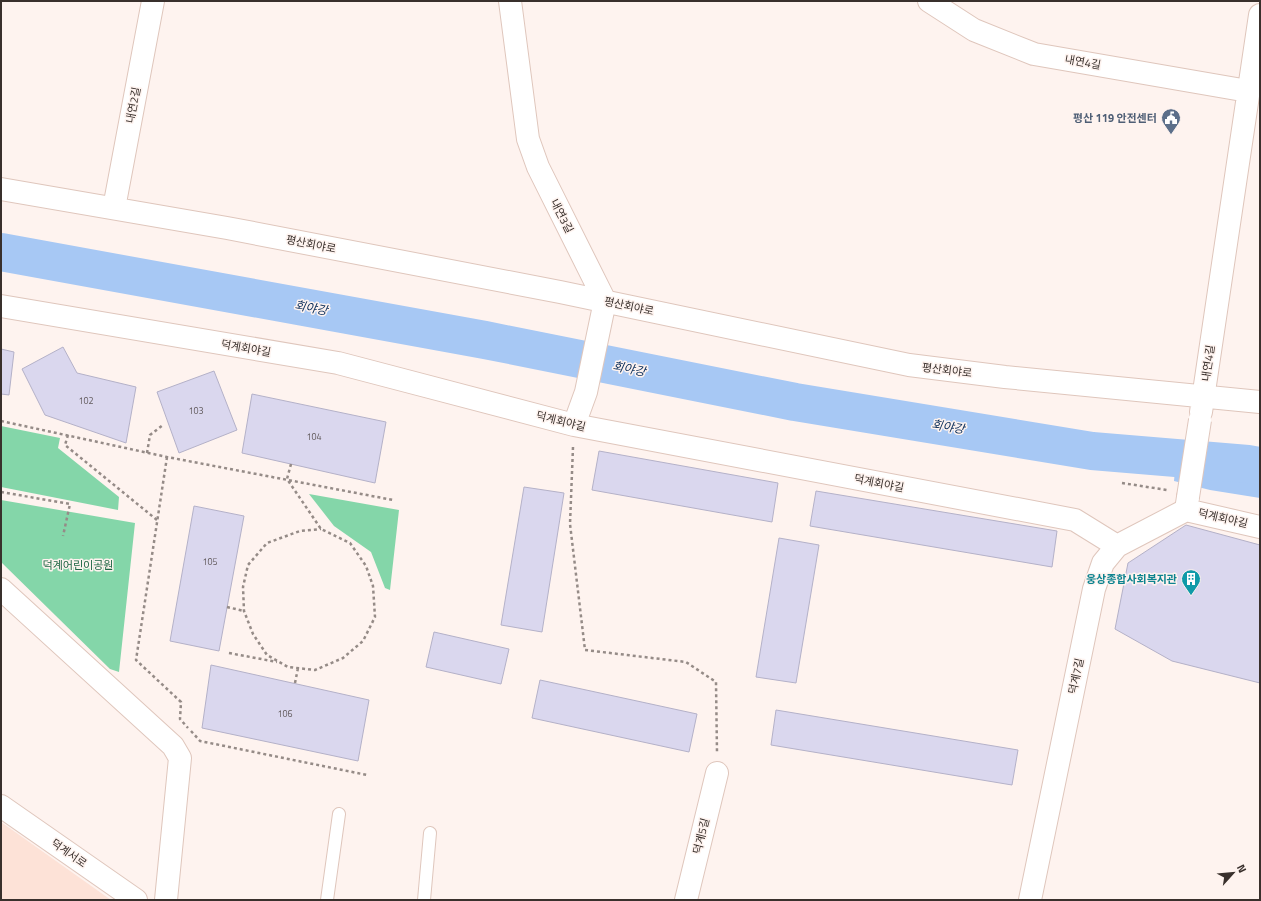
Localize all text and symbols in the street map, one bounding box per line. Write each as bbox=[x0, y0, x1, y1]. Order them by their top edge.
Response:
street label: 내연4길 bbox=[1064, 51, 1102, 73]
street label: 내연2길 bbox=[122, 86, 144, 124]
public building icon: 평산 119 안전센터 bbox=[1160, 107, 1182, 135]
place label: 평산 119 안전센터 bbox=[1073, 110, 1157, 126]
street label: 내연3길 bbox=[547, 196, 577, 236]
street label: 평산회야로 bbox=[285, 231, 337, 257]
street label: 평산회야로 bbox=[603, 293, 655, 319]
water label: 회야강 bbox=[293, 295, 331, 320]
street label: 덕계회야길 bbox=[220, 336, 272, 360]
street label: 내연4길 bbox=[1198, 344, 1218, 382]
water label: 회야강 bbox=[611, 356, 649, 381]
street label: 평산회야로 bbox=[921, 359, 973, 381]
house number: 102 bbox=[78, 394, 94, 407]
house number: 103 bbox=[188, 404, 204, 417]
street label: 덕계회야길 bbox=[535, 407, 587, 435]
water label: 회야강 bbox=[930, 415, 968, 439]
house number: 104 bbox=[306, 430, 322, 443]
street label: 덕계회야길 bbox=[853, 470, 905, 496]
street label: 덕계회야길 bbox=[1197, 505, 1249, 531]
house number: 105 bbox=[202, 555, 218, 568]
park label: 덕계어린이공원 bbox=[43, 557, 113, 573]
building icon: 웅상종합사회복지관 bbox=[1180, 568, 1202, 596]
place label: 웅상종합사회복지관 bbox=[1086, 571, 1177, 587]
street label: 덕계7길 bbox=[1064, 656, 1088, 696]
house number: 106 bbox=[277, 707, 293, 720]
street label: 덕계5길 bbox=[689, 816, 713, 856]
street label: 덕계서로 bbox=[48, 835, 90, 871]
north arrow bbox=[1213, 853, 1253, 893]
text: N bbox=[1233, 861, 1251, 875]

